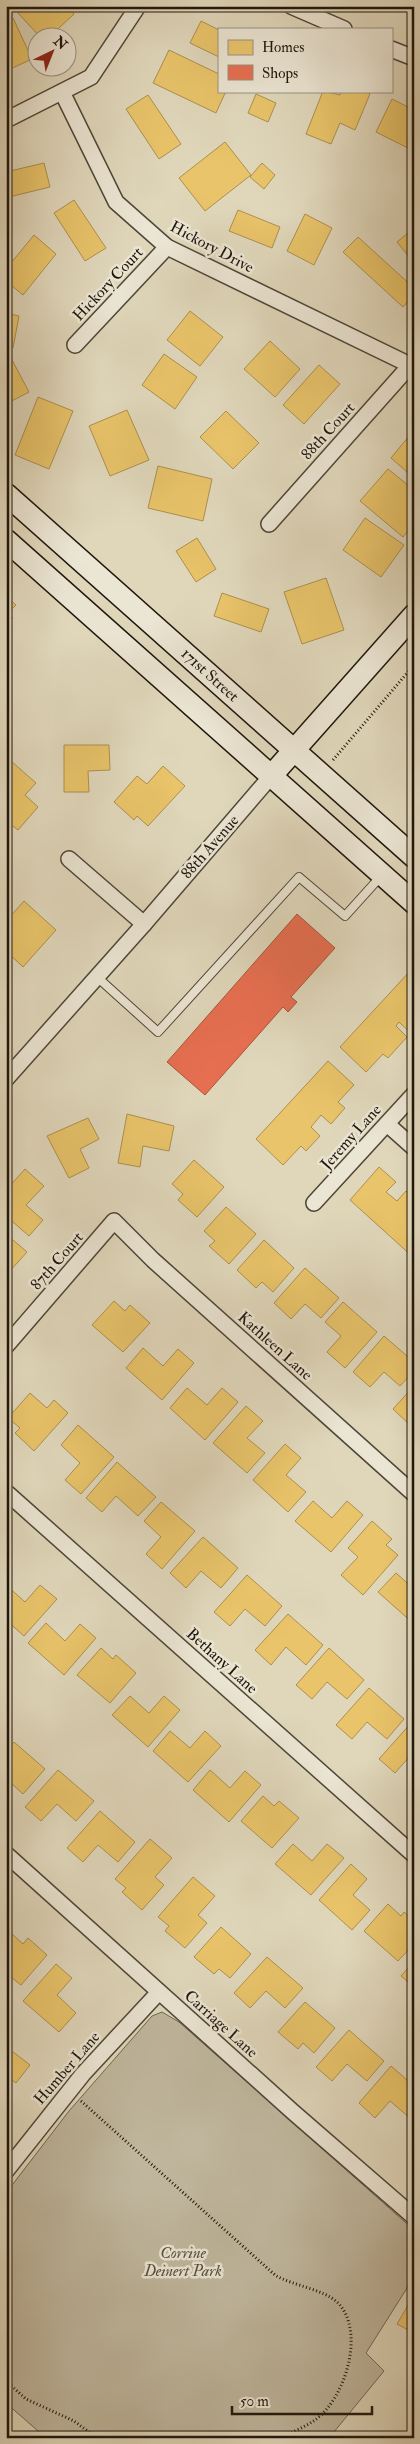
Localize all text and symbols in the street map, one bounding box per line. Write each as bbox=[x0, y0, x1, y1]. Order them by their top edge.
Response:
north arrow bbox=[28, 28, 78, 78]
legend bbox=[218, 28, 392, 92]
text: N bbox=[49, 32, 71, 54]
text: Homes bbox=[262, 38, 304, 57]
text: Shops bbox=[262, 64, 298, 84]
street label: Hickory Drive bbox=[167, 217, 258, 278]
street label: Hickory Court bbox=[69, 243, 147, 325]
street label: 88th Court bbox=[297, 398, 359, 464]
street label: 171st Street bbox=[177, 644, 243, 706]
street label: 88th Avenue bbox=[177, 811, 243, 883]
street label: Jeremy Lane bbox=[316, 1100, 387, 1175]
street label: 87th Court bbox=[26, 1228, 88, 1294]
street label: Kathleen Lane bbox=[234, 1307, 317, 1385]
street label: Bethany Lane bbox=[182, 1624, 262, 1698]
street label: Carriage Lane bbox=[180, 1986, 262, 2062]
street label: Humber Lane bbox=[30, 2027, 104, 2109]
park label: Corrine Deinert Park bbox=[143, 2243, 222, 2281]
scale bar bbox=[232, 2384, 372, 2416]
text: 50 m bbox=[240, 2392, 269, 2411]

